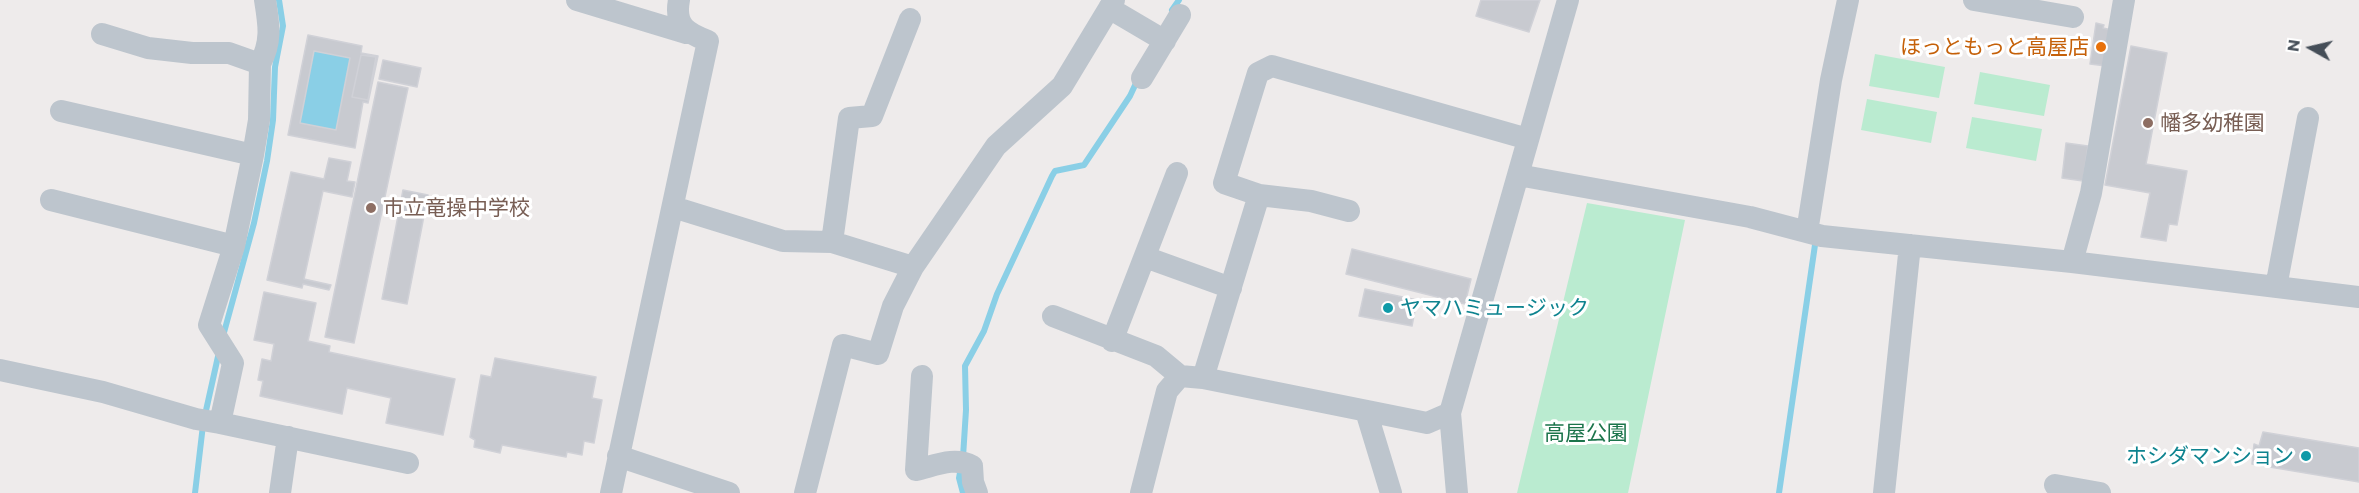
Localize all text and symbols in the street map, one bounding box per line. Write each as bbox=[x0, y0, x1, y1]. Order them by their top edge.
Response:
north arrow bbox=[2281, 18, 2341, 78]
place label: ほっともっと高屋店 bbox=[1900, 34, 2089, 60]
text: N bbox=[2282, 38, 2303, 53]
marker: ほっともっと高屋店 bbox=[2094, 40, 2108, 54]
place label: 幡多幼稚園 bbox=[2160, 110, 2265, 136]
marker: 幡多幼稚園 bbox=[2141, 116, 2155, 130]
place label: 市立竜操中学校 bbox=[383, 195, 530, 221]
marker: 市立竜操中学校 bbox=[364, 201, 378, 215]
place label: ヤマハミュージック bbox=[1400, 295, 1589, 321]
marker: ヤマハミュージック bbox=[1381, 301, 1395, 315]
park label: 高屋公園 bbox=[1544, 420, 1628, 446]
place label: ホシダマンション bbox=[2126, 443, 2294, 469]
marker: ホシダマンション bbox=[2299, 449, 2313, 463]

